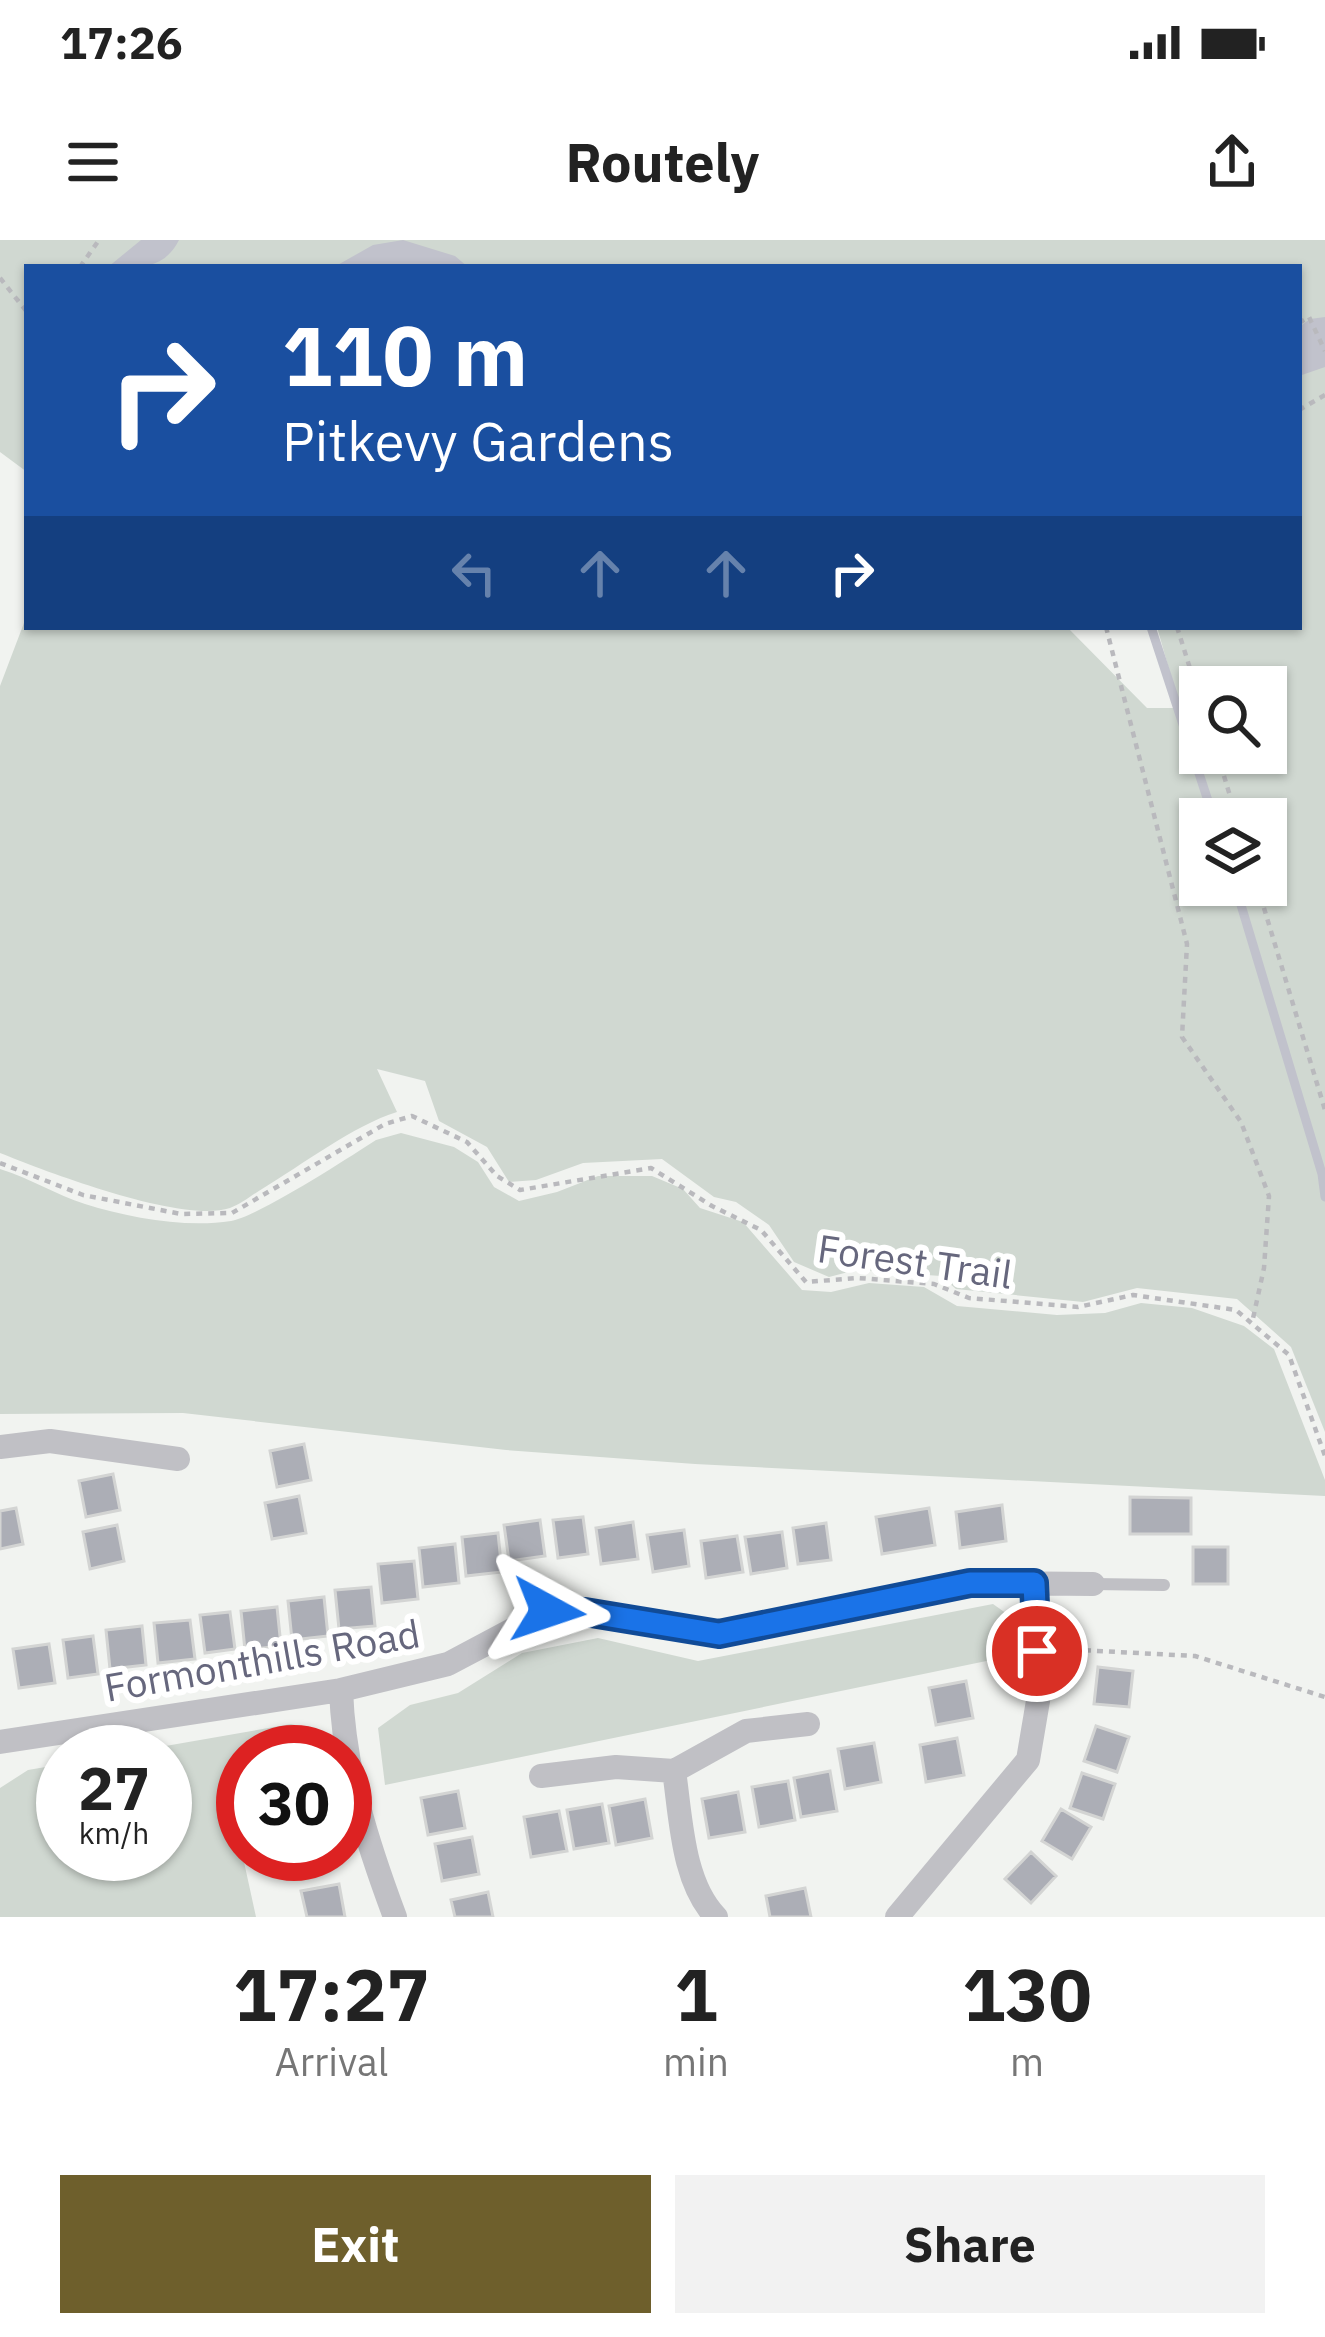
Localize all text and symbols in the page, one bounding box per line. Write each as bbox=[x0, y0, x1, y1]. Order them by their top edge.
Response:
text: 17:26 bbox=[60, 13, 183, 71]
text: Routely bbox=[566, 127, 759, 197]
icon: menu bbox=[60, 129, 126, 195]
icon: share bbox=[1199, 129, 1265, 195]
text: 110 m bbox=[282, 300, 528, 409]
icon: right bbox=[84, 312, 240, 468]
text: Pitkevy Gardens bbox=[282, 406, 674, 476]
icon: left bbox=[441, 540, 507, 606]
icon: ahead bbox=[567, 540, 633, 606]
icon: ahead bbox=[693, 540, 759, 606]
icon: right bbox=[819, 540, 885, 606]
map controls bbox=[1179, 666, 1287, 906]
button: search bbox=[1179, 666, 1287, 774]
button: layers bbox=[1179, 798, 1287, 906]
street label: Forest Trail bbox=[815, 1222, 1015, 1300]
position arrow bbox=[485, 1548, 611, 1674]
pin bbox=[986, 1600, 1088, 1702]
street label: Formonthills Road bbox=[100, 1607, 424, 1713]
icon: arrive bbox=[1004, 1618, 1070, 1684]
speed limit sign: 30 bbox=[216, 1725, 372, 1881]
text: 27 bbox=[78, 1748, 150, 1827]
text: km/h bbox=[79, 1813, 149, 1852]
text: 17:27 bbox=[233, 1947, 430, 2041]
text: 1 bbox=[674, 1947, 718, 2041]
text: 130 bbox=[962, 1947, 1092, 2041]
text: Arrival bbox=[275, 2036, 388, 2087]
text: min bbox=[663, 2036, 729, 2087]
text: m bbox=[1010, 2036, 1044, 2087]
button: Exit bbox=[60, 2175, 651, 2313]
button: Share bbox=[675, 2175, 1265, 2313]

